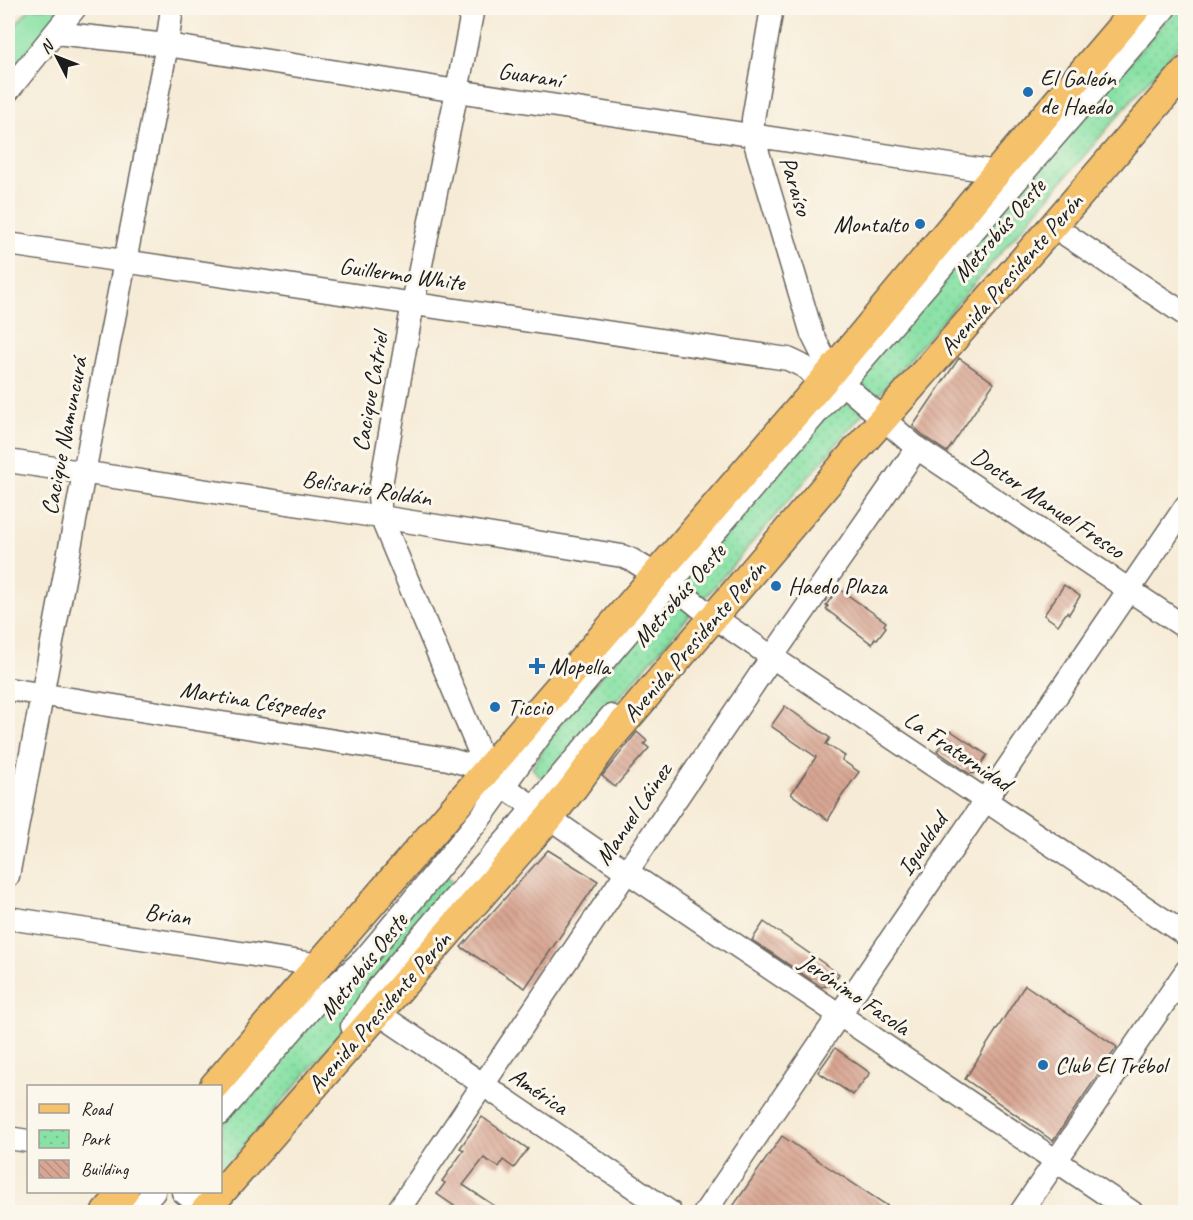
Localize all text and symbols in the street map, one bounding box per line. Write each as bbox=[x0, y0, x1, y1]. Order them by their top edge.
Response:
north arrow bbox=[27, 27, 87, 87]
text: N bbox=[36, 35, 59, 58]
street label: Guaraní bbox=[496, 55, 568, 96]
place label: El Galeón de Haedo bbox=[1040, 63, 1117, 121]
marker: El Galeón de Haedo bbox=[1021, 85, 1035, 99]
street label: Paraíso bbox=[773, 153, 820, 221]
street label: Metrobús Oeste bbox=[946, 171, 1053, 288]
street label: Avenida Presidente Perón bbox=[933, 186, 1090, 361]
place label: Montalto bbox=[833, 209, 910, 239]
marker: Montalto bbox=[913, 217, 927, 231]
street label: Guillermo White bbox=[337, 250, 469, 298]
street label: Cacique Catriel bbox=[345, 326, 396, 454]
street label: Cacique Namuncurá bbox=[34, 352, 94, 517]
street label: Doctor Manuel Fresco bbox=[966, 441, 1132, 566]
street label: Belisario Roldán bbox=[300, 463, 435, 513]
street label: Metrobús Oeste bbox=[626, 536, 733, 653]
street label: Avenida Presidente Perón bbox=[616, 553, 773, 728]
place label: Haedo Plaza bbox=[788, 571, 888, 601]
marker: Haedo Plaza bbox=[769, 579, 783, 593]
place label: Mopella bbox=[549, 651, 612, 681]
marker: Mopella bbox=[530, 659, 544, 673]
street label: Martina Céspedes bbox=[178, 674, 329, 727]
place label: Ticcio bbox=[507, 692, 554, 722]
marker: Ticcio bbox=[488, 700, 502, 714]
street label: La Fraternidad bbox=[898, 704, 1021, 800]
street label: Manuel Láinez bbox=[588, 755, 679, 871]
street label: Igualdad bbox=[890, 804, 956, 881]
street label: Brian bbox=[143, 896, 193, 932]
street label: Metrobús Oeste bbox=[312, 905, 415, 1025]
street label: Avenida Presidente Perón bbox=[301, 924, 458, 1099]
street label: Jerónimo Fasola bbox=[793, 946, 917, 1043]
place label: Club El Trébol bbox=[1055, 1050, 1171, 1080]
marker: Club El Trébol bbox=[1036, 1058, 1050, 1072]
street label: América bbox=[504, 1061, 575, 1122]
legend bbox=[27, 1085, 222, 1193]
text: Road bbox=[81, 1098, 114, 1120]
text: Park bbox=[81, 1128, 111, 1150]
text: Building bbox=[81, 1158, 130, 1180]

